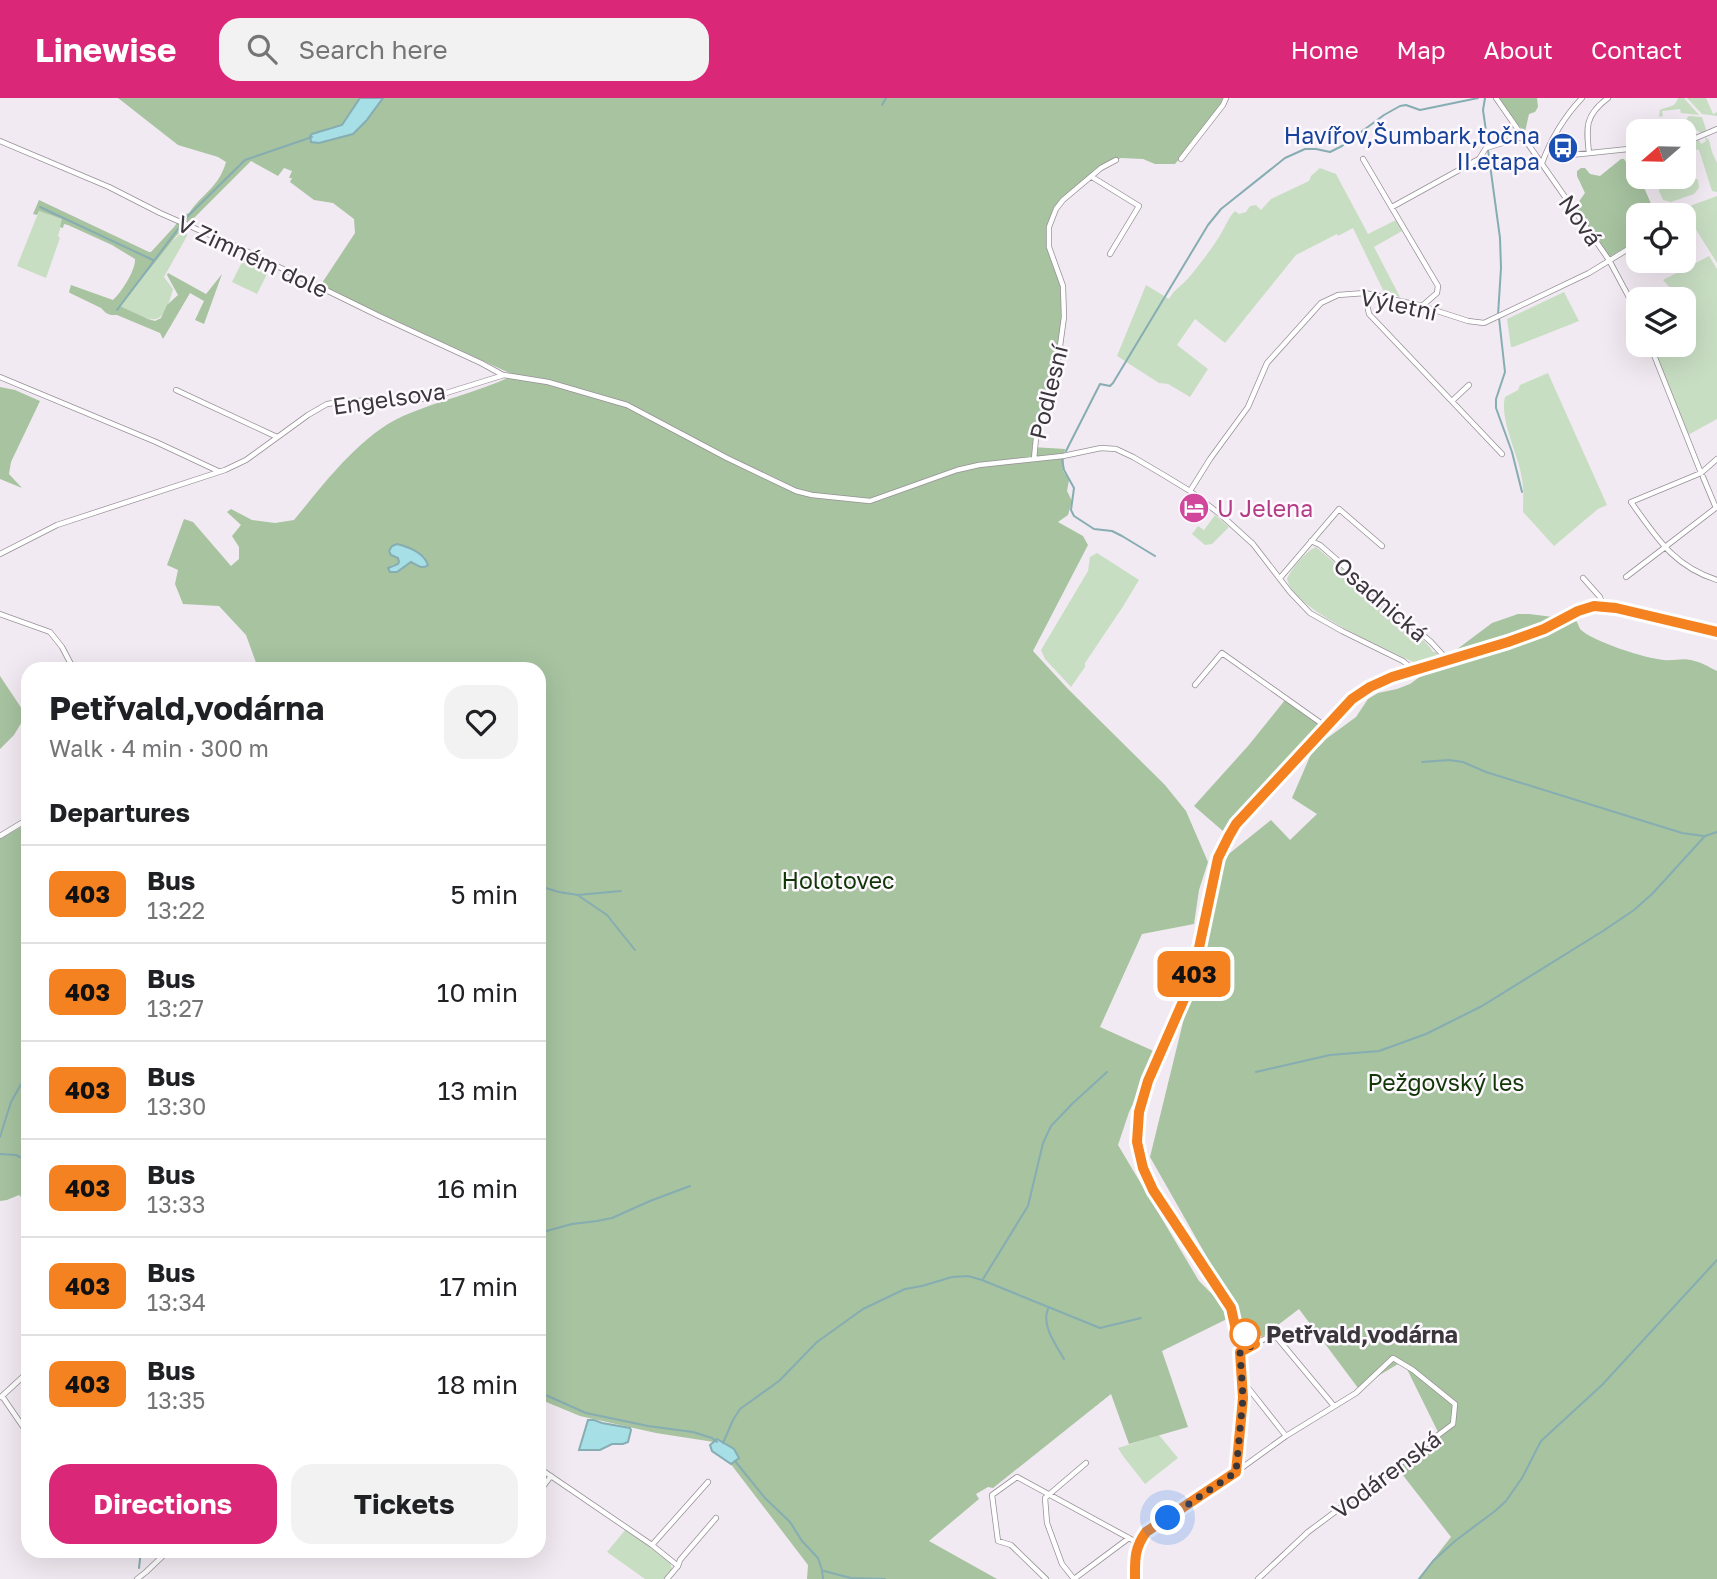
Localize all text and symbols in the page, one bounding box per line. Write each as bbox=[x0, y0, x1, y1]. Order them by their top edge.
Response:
search box bbox=[219, 18, 709, 81]
text: Linewise bbox=[35, 30, 177, 69]
icon: search bbox=[243, 30, 281, 68]
text: Search here bbox=[299, 34, 448, 65]
text: Home bbox=[1291, 35, 1359, 64]
text: Map bbox=[1397, 35, 1446, 64]
text: About bbox=[1484, 35, 1553, 64]
text: Contact bbox=[1591, 35, 1682, 64]
north arrow bbox=[1626, 119, 1696, 189]
map controls bbox=[1626, 119, 1696, 357]
place label: Havířov,Šumbark,točna II.etapa bbox=[1284, 121, 1540, 175]
bus stop icon: Havířov,Šumbark,točna II.etapa bbox=[1546, 131, 1580, 165]
street label: Nová bbox=[1553, 189, 1609, 251]
button: locate bbox=[1626, 203, 1696, 273]
street label: V Zimném dole bbox=[173, 209, 333, 303]
street label: Výletní bbox=[1358, 282, 1442, 326]
button: layers bbox=[1626, 287, 1696, 357]
street label: Podlesní bbox=[1023, 340, 1074, 442]
street label: Engelsova bbox=[331, 376, 447, 420]
hotel icon: U Jelena bbox=[1177, 491, 1211, 525]
place label: U Jelena bbox=[1217, 494, 1313, 522]
street label: Osadnická bbox=[1328, 551, 1434, 647]
button: heart bbox=[444, 685, 518, 759]
text: Petřvald,vodárna bbox=[49, 688, 324, 727]
text: Walk · 4 min · 300 m bbox=[49, 734, 269, 762]
text: Departures bbox=[49, 797, 190, 828]
text: Bus bbox=[147, 865, 195, 896]
park label: Holotovec bbox=[781, 866, 895, 894]
text: 403 bbox=[65, 879, 110, 908]
text: 5 min bbox=[450, 879, 518, 910]
text: 13:22 bbox=[147, 896, 205, 924]
line badge: 403 bbox=[1154, 951, 1234, 997]
text: 403 bbox=[1171, 959, 1217, 988]
text: Bus bbox=[147, 963, 195, 994]
text: 403 bbox=[65, 977, 110, 1006]
text: 10 min bbox=[437, 977, 518, 1008]
text: 13:27 bbox=[147, 994, 204, 1022]
text: Bus bbox=[147, 1061, 195, 1092]
park label: Pežgovský les bbox=[1368, 1068, 1524, 1096]
text: 403 bbox=[65, 1075, 110, 1104]
text: 13 min bbox=[438, 1075, 518, 1106]
text: 13:30 bbox=[147, 1092, 206, 1120]
text: Bus bbox=[147, 1159, 195, 1190]
text: 403 bbox=[65, 1173, 110, 1202]
text: 16 min bbox=[437, 1173, 518, 1204]
text: 13:33 bbox=[147, 1190, 205, 1218]
text: Bus bbox=[147, 1257, 195, 1288]
text: 403 bbox=[65, 1271, 110, 1300]
text: 17 min bbox=[439, 1271, 518, 1302]
text: 13:34 bbox=[147, 1288, 206, 1316]
marker: Petřvald,vodárna bbox=[1230, 1319, 1260, 1349]
place label: Petřvald,vodárna bbox=[1266, 1320, 1458, 1348]
text: Bus bbox=[147, 1355, 195, 1386]
text: 403 bbox=[65, 1369, 110, 1398]
text: 18 min bbox=[437, 1369, 518, 1400]
text: 13:35 bbox=[147, 1386, 205, 1414]
street label: Vodárenská bbox=[1326, 1424, 1446, 1524]
button: Directions bbox=[49, 1464, 277, 1544]
button: Tickets bbox=[291, 1464, 518, 1544]
your location bbox=[1150, 1500, 1185, 1535]

